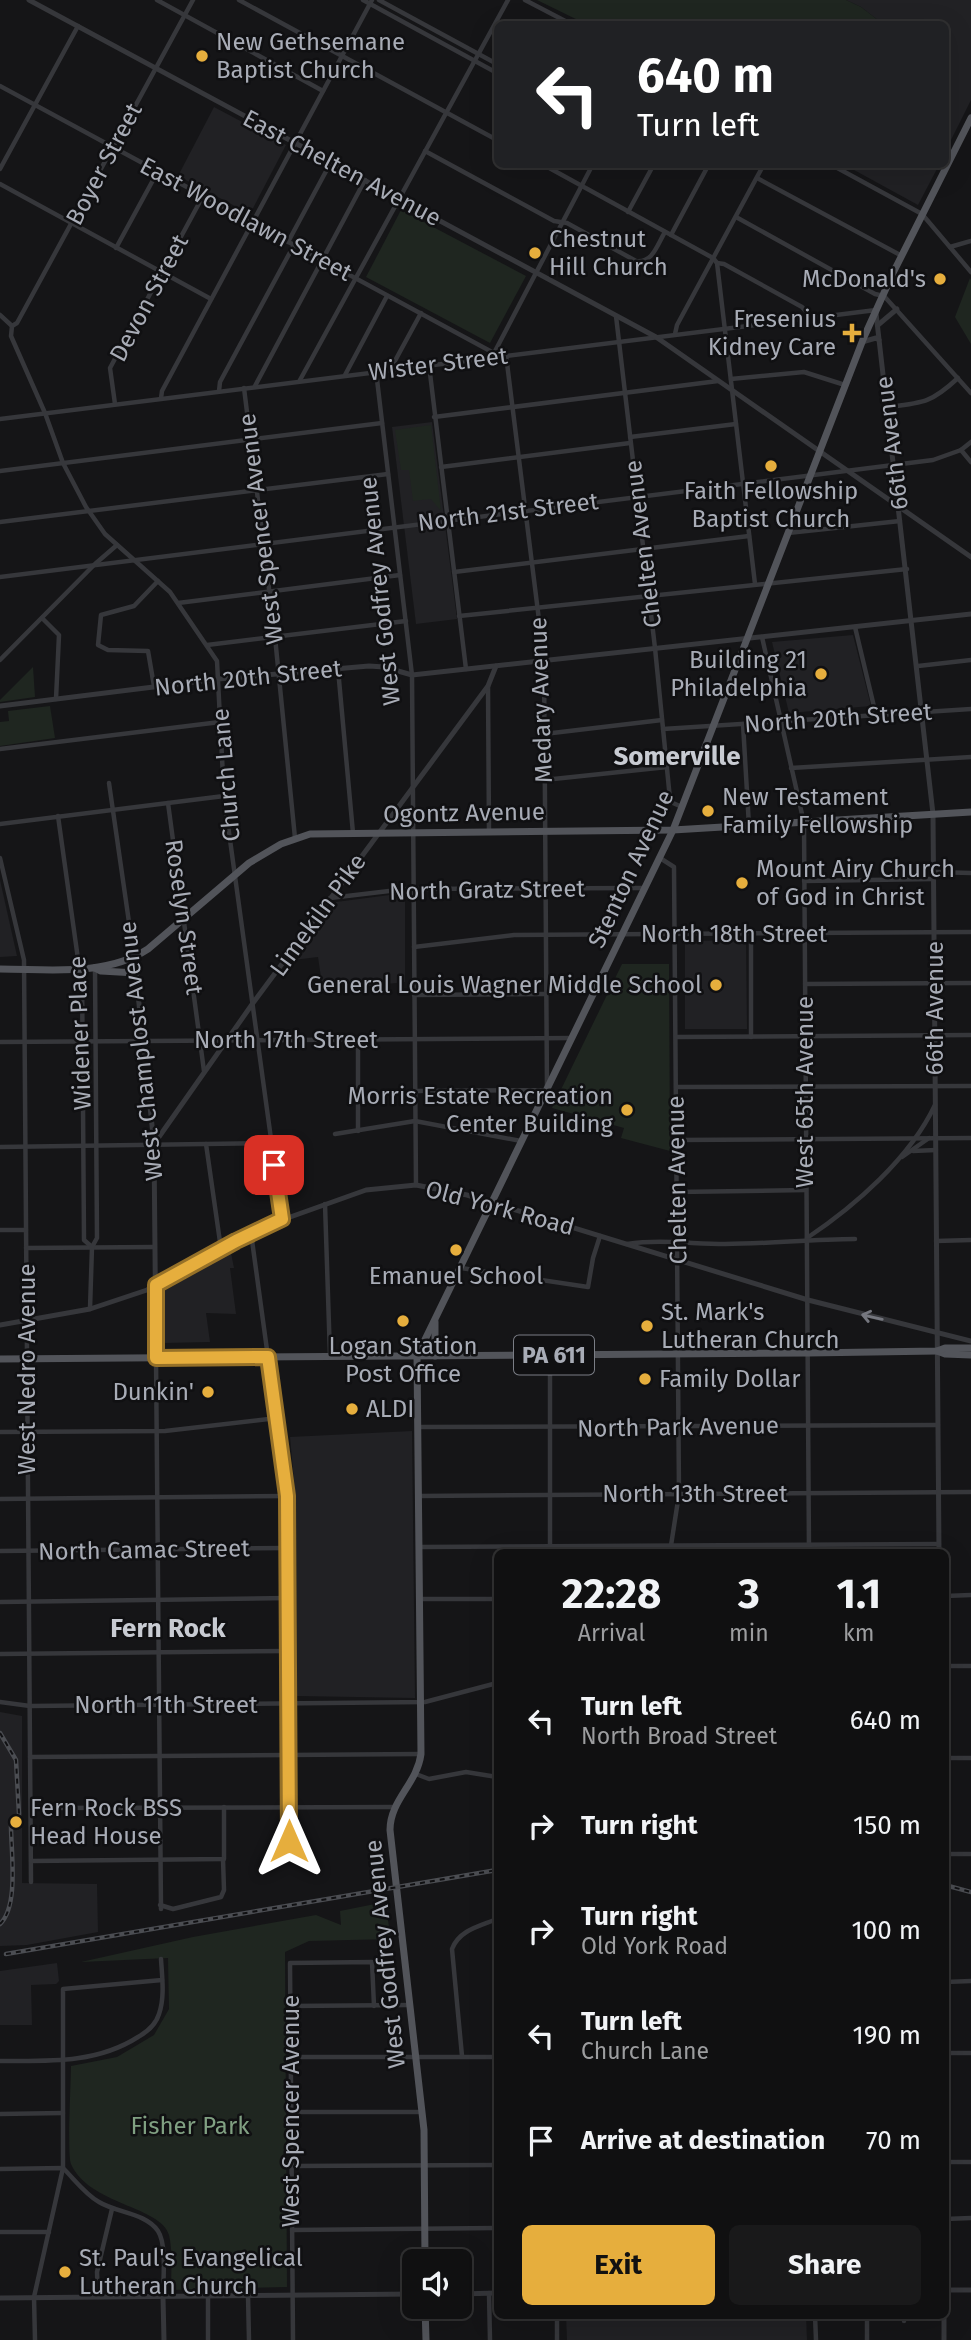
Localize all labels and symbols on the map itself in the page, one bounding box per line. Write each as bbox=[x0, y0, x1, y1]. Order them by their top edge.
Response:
place label: New Gethsemane Baptist Church bbox=[216, 28, 405, 84]
marker: New Gethsemane Baptist Church bbox=[194, 48, 210, 64]
street label: Boyer Street bbox=[60, 98, 148, 230]
street label: East Chelten Avenue bbox=[238, 104, 446, 232]
street label: East Woodlawn Street bbox=[135, 151, 357, 287]
place label: Chestnut Hill Church bbox=[549, 225, 668, 281]
street label: Devon Street bbox=[104, 229, 194, 366]
marker: Chestnut Hill Church bbox=[527, 245, 543, 261]
place label: McDonald's bbox=[802, 265, 926, 293]
marker: McDonald's bbox=[932, 271, 948, 287]
place label: Fresenius Kidney Care bbox=[708, 305, 836, 361]
marker: Fresenius Kidney Care bbox=[842, 323, 862, 343]
street label: Wister Street bbox=[367, 342, 509, 386]
street label: 66th Avenue bbox=[870, 375, 914, 511]
street label: West Spencer Avenue bbox=[233, 412, 289, 646]
marker: Faith Fellowship Baptist Church bbox=[763, 458, 779, 474]
street label: Chelten Avenue bbox=[619, 459, 667, 629]
street label: West Godfrey Avenue bbox=[354, 475, 406, 707]
place label: Faith Fellowship Baptist Church bbox=[684, 477, 858, 533]
street label: North 21st Street bbox=[416, 487, 600, 537]
street label: Medary Avenue bbox=[524, 616, 558, 784]
place label: Building 21 Philadelphia bbox=[670, 646, 807, 702]
street label: North 20th Street bbox=[153, 654, 343, 702]
marker: Building 21 Philadelphia bbox=[813, 666, 829, 682]
street label: North 20th Street bbox=[743, 697, 933, 739]
street label: Church Lane bbox=[206, 707, 246, 843]
district label: Somerville bbox=[613, 741, 741, 772]
place label: New Testament Family Fellowship bbox=[722, 783, 913, 839]
street label: Stenton Avenue bbox=[582, 786, 680, 952]
street label: Ogontz Avenue bbox=[383, 798, 545, 828]
marker: New Testament Family Fellowship bbox=[700, 803, 716, 819]
street label: Roselyn Street bbox=[159, 838, 209, 997]
street label: Limekiln Pike bbox=[264, 848, 372, 982]
place label: Mount Airy Church of God in Christ bbox=[756, 855, 955, 911]
street label: North Gratz Street bbox=[389, 874, 586, 906]
marker: Mount Airy Church of God in Christ bbox=[734, 875, 750, 891]
street label: West Champlost Avenue bbox=[113, 920, 169, 1182]
street label: North 18th Street bbox=[641, 920, 828, 948]
street label: 66th Avenue bbox=[921, 941, 949, 1075]
street label: Widener Place bbox=[63, 955, 97, 1111]
place label: General Louis Wagner Middle School bbox=[307, 971, 702, 999]
marker: General Louis Wagner Middle School bbox=[708, 977, 724, 993]
street label: West 65th Avenue bbox=[791, 996, 819, 1188]
street label: North 17th Street bbox=[194, 1026, 378, 1054]
place label: Morris Estate Recreation Center Building bbox=[348, 1082, 614, 1138]
street label: Chelten Avenue bbox=[662, 1095, 692, 1265]
marker: Morris Estate Recreation Center Building bbox=[619, 1102, 635, 1118]
pin bbox=[244, 1135, 304, 1195]
street label: Old York Road bbox=[422, 1175, 578, 1241]
marker: Emanuel School bbox=[448, 1242, 464, 1258]
place label: Emanuel School bbox=[369, 1262, 543, 1290]
street label: West Nedro Avenue bbox=[13, 1263, 41, 1475]
place label: St. Mark's Lutheran Church bbox=[661, 1298, 840, 1354]
one-way arrow bbox=[861, 1310, 884, 1323]
marker: Logan Station Post Office bbox=[395, 1313, 411, 1329]
marker: St. Mark's Lutheran Church bbox=[639, 1318, 655, 1334]
place label: Logan Station Post Office bbox=[328, 1332, 478, 1388]
road number: PA 611 bbox=[514, 1336, 594, 1374]
place label: Family Dollar bbox=[659, 1365, 801, 1393]
marker: Family Dollar bbox=[637, 1371, 653, 1387]
place label: Dunkin' bbox=[112, 1378, 194, 1406]
marker: Dunkin' bbox=[200, 1384, 216, 1400]
place label: ALDI bbox=[366, 1395, 414, 1423]
marker: ALDI bbox=[344, 1401, 360, 1417]
street label: North Park Avenue bbox=[577, 1411, 779, 1443]
street label: North 13th Street bbox=[602, 1480, 788, 1508]
street label: North Camac Street bbox=[38, 1534, 250, 1566]
district label: Fern Rock bbox=[110, 1613, 226, 1644]
street label: North 11th Street bbox=[74, 1691, 258, 1719]
place label: Fern Rock BSS Head House bbox=[30, 1794, 182, 1850]
position arrow bbox=[252, 1804, 326, 1878]
marker: Fern Rock BSS Head House bbox=[8, 1814, 24, 1830]
street label: West Godfrey Avenue bbox=[359, 1838, 411, 2070]
street label: West Spencer Avenue bbox=[277, 1995, 305, 2227]
park label: Fisher Park bbox=[131, 2112, 250, 2140]
place label: St. Paul's Evangelical Lutheran Church bbox=[79, 2244, 303, 2300]
marker: St. Paul's Evangelical Lutheran Church bbox=[57, 2264, 73, 2280]

